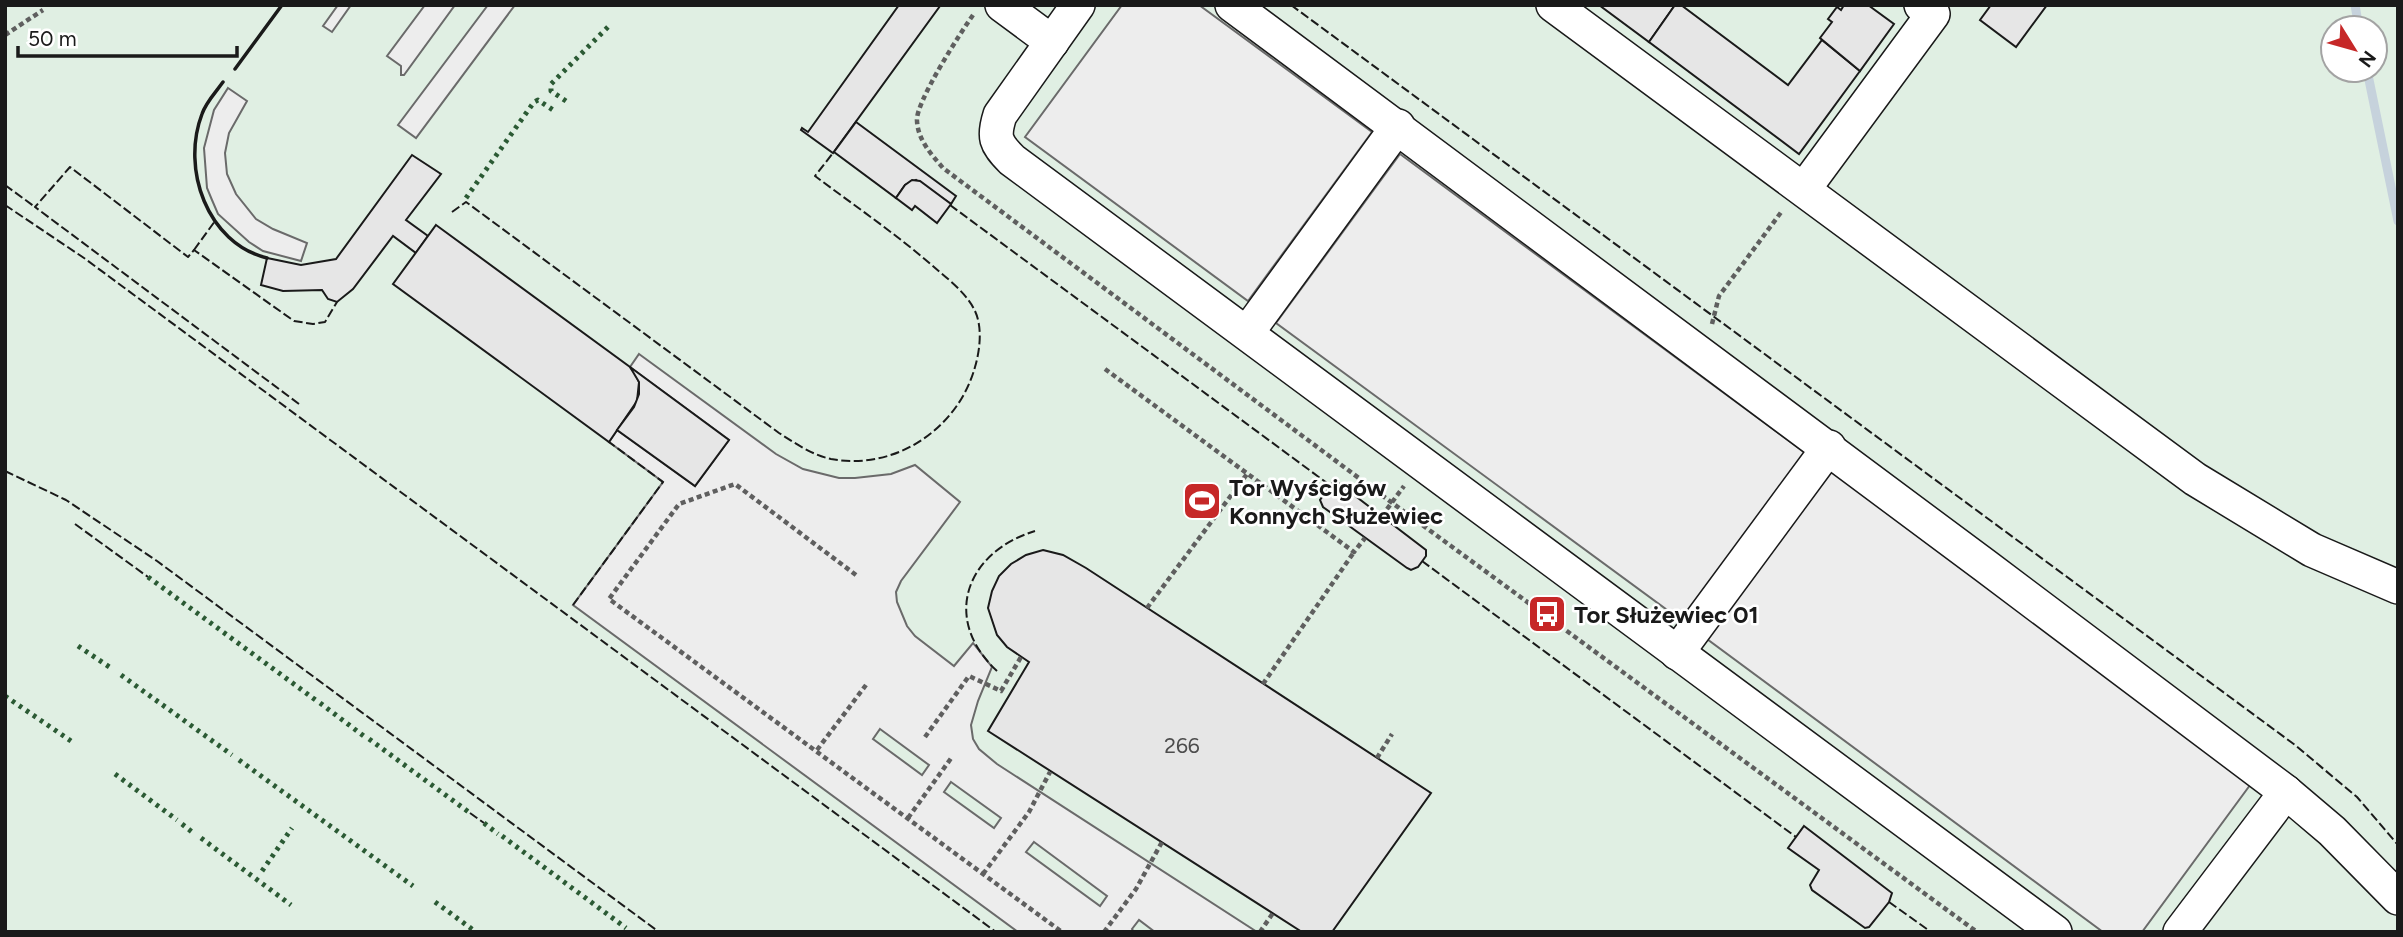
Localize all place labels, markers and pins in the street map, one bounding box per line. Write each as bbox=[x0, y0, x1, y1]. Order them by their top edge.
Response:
place label: Tor Wyścigów Konnych Służewiec bbox=[1229, 473, 1443, 530]
sports icon: Tor Wyścigów Konnych Służewiec bbox=[1181, 480, 1223, 522]
bus stop icon: Tor Służewiec 01 bbox=[1526, 593, 1568, 635]
place label: Tor Służewiec 01 bbox=[1574, 600, 1759, 629]

